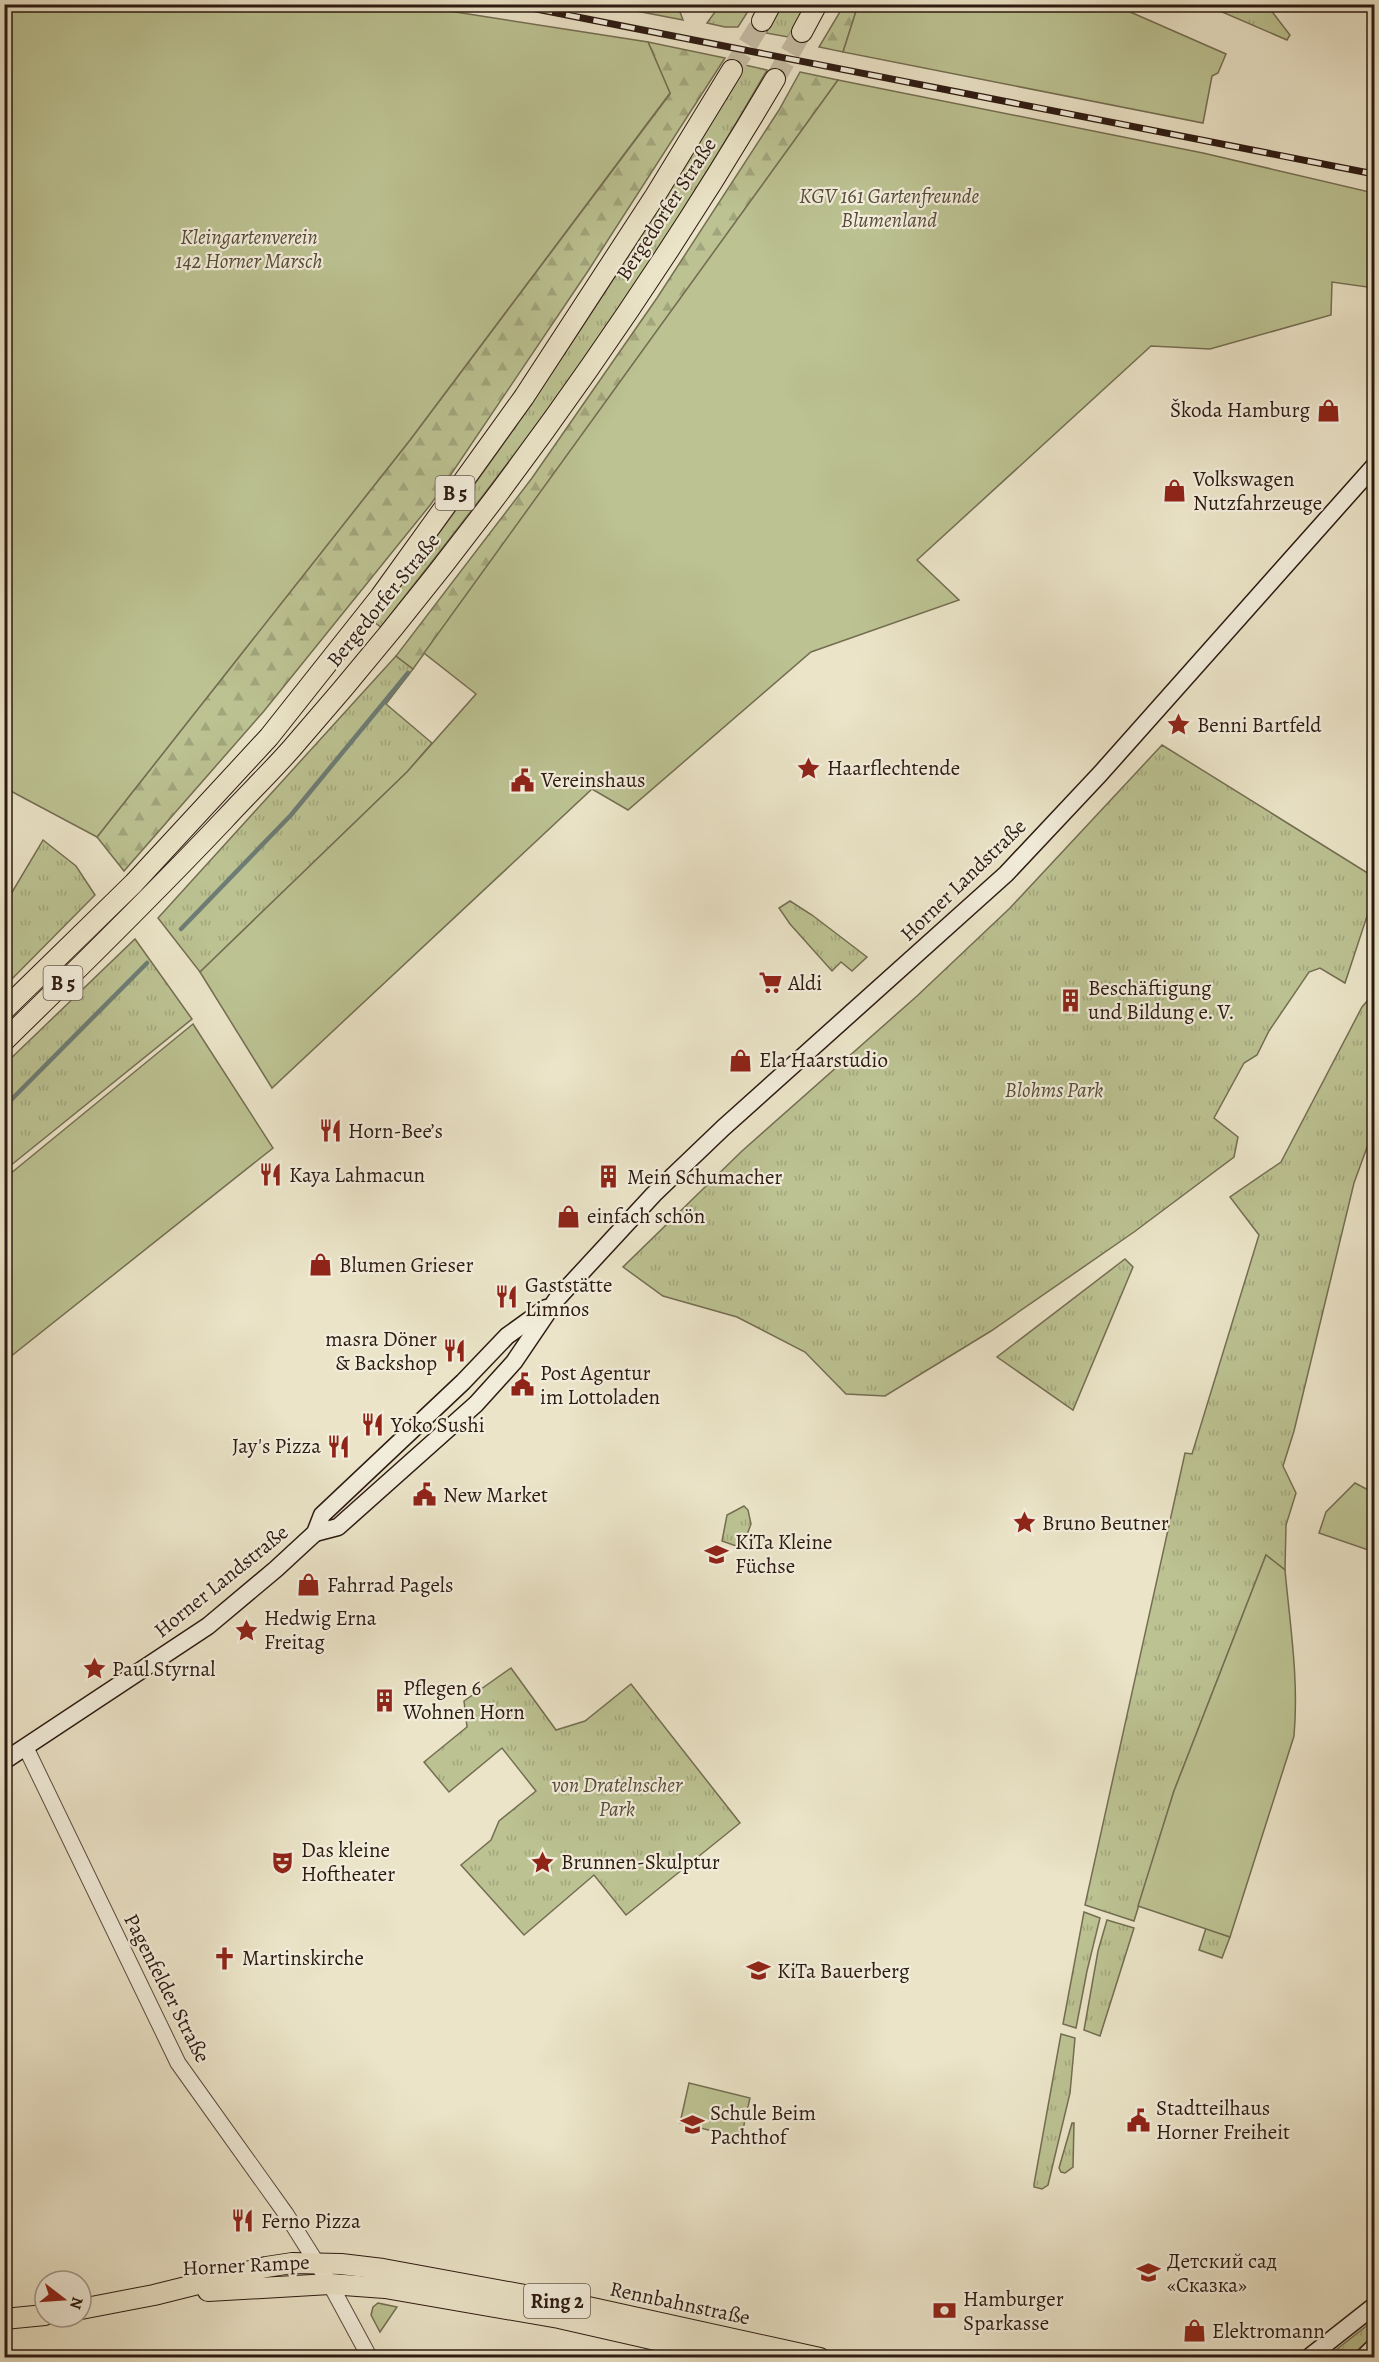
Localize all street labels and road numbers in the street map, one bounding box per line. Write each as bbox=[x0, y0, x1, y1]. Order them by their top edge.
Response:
street label: Bergedorfer Straße bbox=[609, 132, 723, 286]
road number: B 5 bbox=[436, 476, 474, 510]
street label: Bergedorfer Straße bbox=[320, 527, 446, 673]
street label: Horner Landstraße bbox=[894, 813, 1032, 947]
road number: B 5 bbox=[44, 966, 82, 1000]
street label: Horner Landstraße bbox=[148, 1518, 294, 1644]
street label: Pagenfelder Straße bbox=[117, 1909, 217, 2067]
street label: Horner Rampe bbox=[182, 2248, 310, 2282]
street label: Rennbahnstraße bbox=[607, 2274, 753, 2332]
road number: Ring 2 bbox=[524, 2284, 590, 2318]

